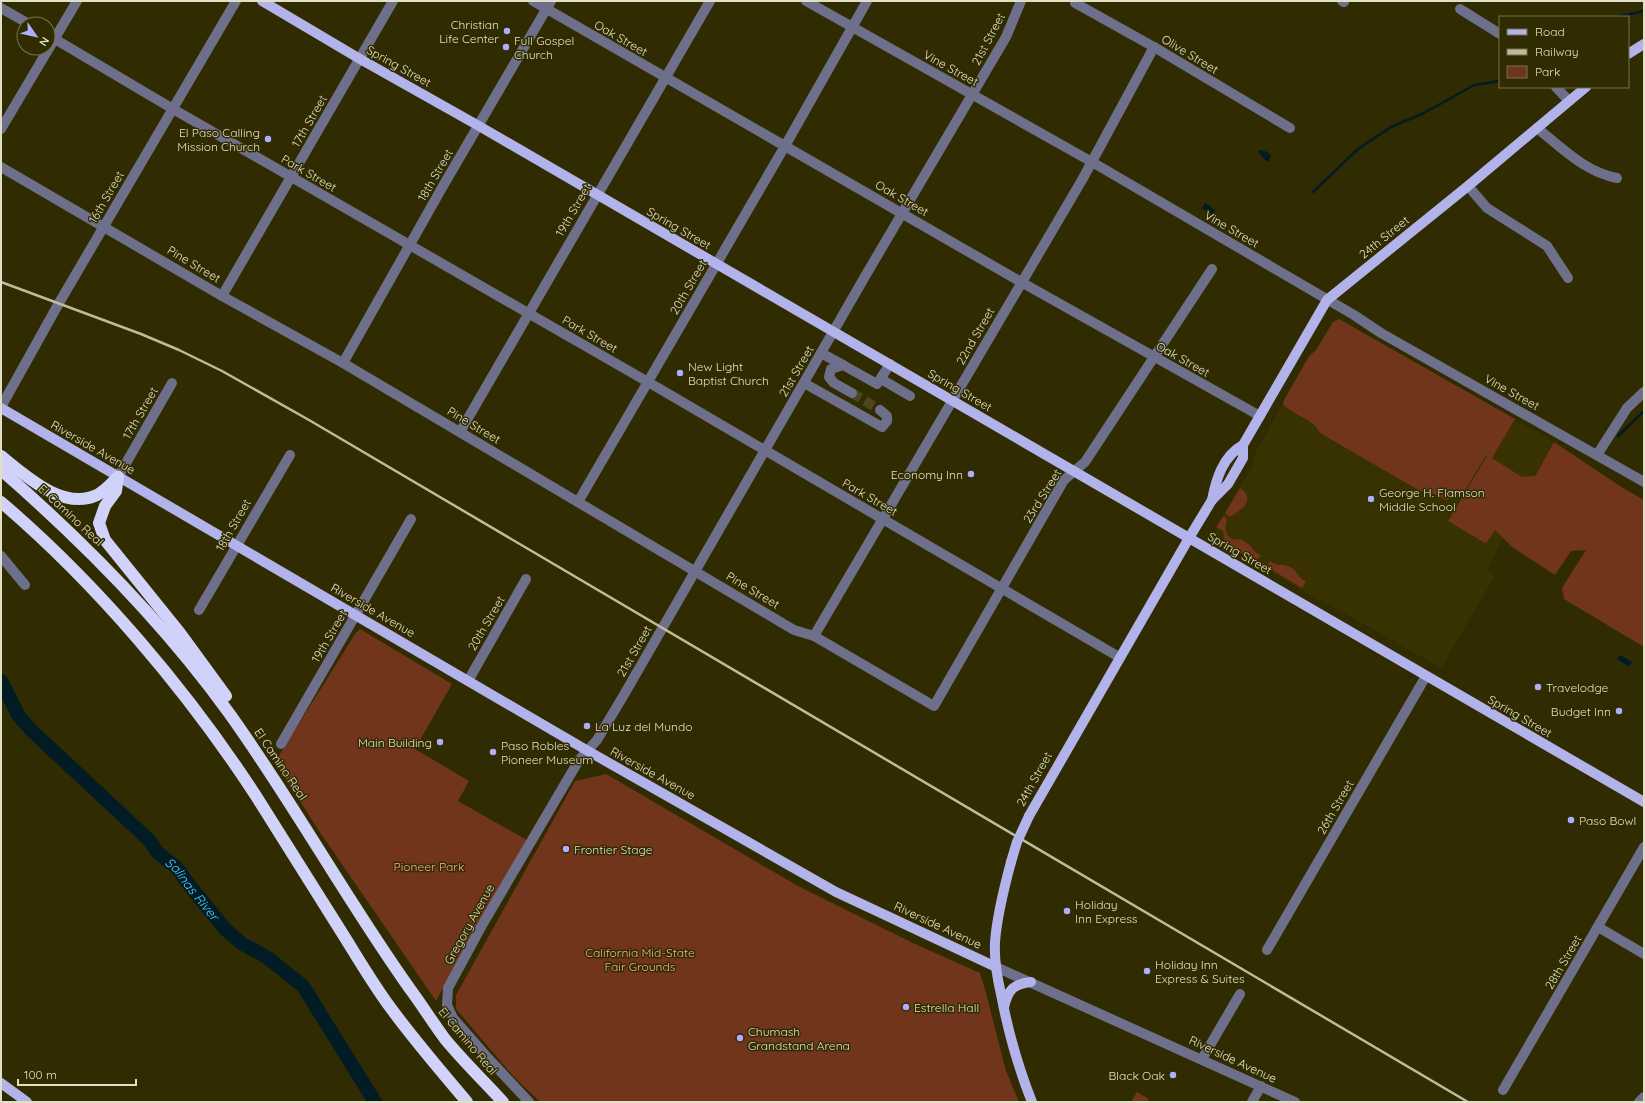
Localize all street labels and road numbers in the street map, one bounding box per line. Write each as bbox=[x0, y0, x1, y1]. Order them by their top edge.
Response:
street label: 21st Street bbox=[968, 10, 1008, 68]
street label: Oak Street bbox=[592, 17, 650, 59]
street label: Olive Street bbox=[1159, 31, 1221, 77]
street label: Spring Street bbox=[364, 42, 434, 90]
street label: Vine Street bbox=[921, 47, 981, 89]
street label: 17th Street bbox=[288, 92, 330, 150]
street label: 18th Street bbox=[414, 146, 456, 204]
street label: Park Street bbox=[279, 151, 339, 195]
street label: 16th Street bbox=[85, 168, 127, 226]
street label: Oak Street bbox=[873, 177, 931, 219]
street label: 19th Street bbox=[552, 181, 594, 239]
street label: Spring Street bbox=[644, 204, 714, 252]
street label: Vine Street bbox=[1202, 207, 1262, 251]
street label: 24th Street bbox=[1356, 212, 1412, 262]
street label: Pine Street bbox=[165, 242, 223, 286]
street label: 20th Street bbox=[666, 257, 710, 317]
street label: 22nd Street bbox=[953, 305, 997, 367]
street label: Park Street bbox=[560, 312, 620, 356]
street label: Oak Street bbox=[1154, 338, 1212, 380]
street label: 21st Street bbox=[775, 343, 817, 399]
street label: Spring Street bbox=[925, 366, 995, 414]
street label: Vine Street bbox=[1482, 371, 1542, 413]
street label: 17th Street bbox=[119, 384, 161, 442]
street label: Pine Street bbox=[445, 403, 503, 447]
street label: Riverside Avenue bbox=[48, 417, 138, 477]
street label: 23rd Street bbox=[1020, 466, 1064, 526]
street label: Park Street bbox=[840, 475, 900, 519]
street label: El Camino Real bbox=[35, 481, 107, 549]
street label: 18th Street bbox=[212, 496, 254, 554]
street label: Spring Street bbox=[1205, 529, 1275, 577]
street label: Pine Street bbox=[724, 568, 782, 612]
street label: Riverside Avenue bbox=[328, 580, 418, 640]
street label: 20th Street bbox=[464, 593, 508, 653]
street label: 19th Street bbox=[308, 607, 350, 665]
street label: 21st Street bbox=[613, 623, 655, 679]
street label: Spring Street bbox=[1485, 692, 1555, 740]
street label: El Camino Real bbox=[251, 725, 311, 803]
street label: Riverside Avenue bbox=[608, 743, 698, 803]
street label: 24th Street bbox=[1013, 749, 1055, 809]
street label: 26th Street bbox=[1313, 777, 1357, 837]
street label: Gregory Avenue bbox=[441, 881, 497, 967]
street label: Riverside Avenue bbox=[892, 898, 984, 952]
street label: 28th Street bbox=[1541, 932, 1585, 992]
street label: El Camino Real bbox=[435, 1004, 501, 1078]
street label: Riverside Avenue bbox=[1187, 1032, 1279, 1086]

